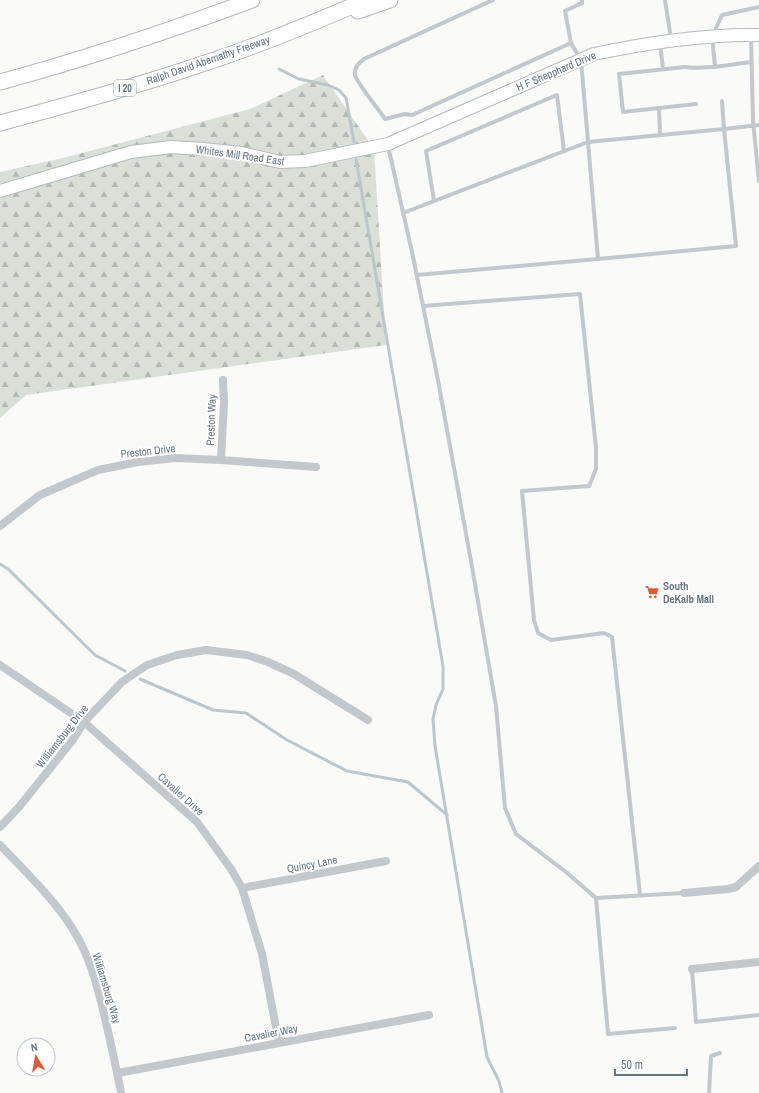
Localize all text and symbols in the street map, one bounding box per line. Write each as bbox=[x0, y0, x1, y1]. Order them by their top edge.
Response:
street label: Ralph David Abernathy Freeway bbox=[144, 32, 272, 88]
street label: H F Shepphard Drive bbox=[514, 48, 598, 94]
road number: I 20 bbox=[114, 80, 136, 96]
street label: Whites Mill Road East bbox=[195, 142, 286, 168]
street label: Preston Way bbox=[203, 394, 219, 446]
street label: Preston Drive bbox=[120, 441, 176, 461]
place label: South DeKalb Mall bbox=[663, 579, 714, 606]
supermarket icon: South DeKalb Mall bbox=[644, 584, 660, 600]
street label: Williamsburg Drive bbox=[33, 701, 91, 771]
street label: Cavalier Drive bbox=[155, 770, 207, 818]
street label: Quincy Lane bbox=[286, 852, 338, 876]
street label: Williamsburg Way bbox=[90, 951, 124, 1025]
street label: Cavalier Way bbox=[243, 1021, 299, 1045]
north arrow bbox=[16, 1037, 56, 1077]
text: N bbox=[30, 1040, 39, 1055]
scale bar bbox=[615, 1051, 687, 1077]
text: 50 m bbox=[621, 1057, 643, 1073]

